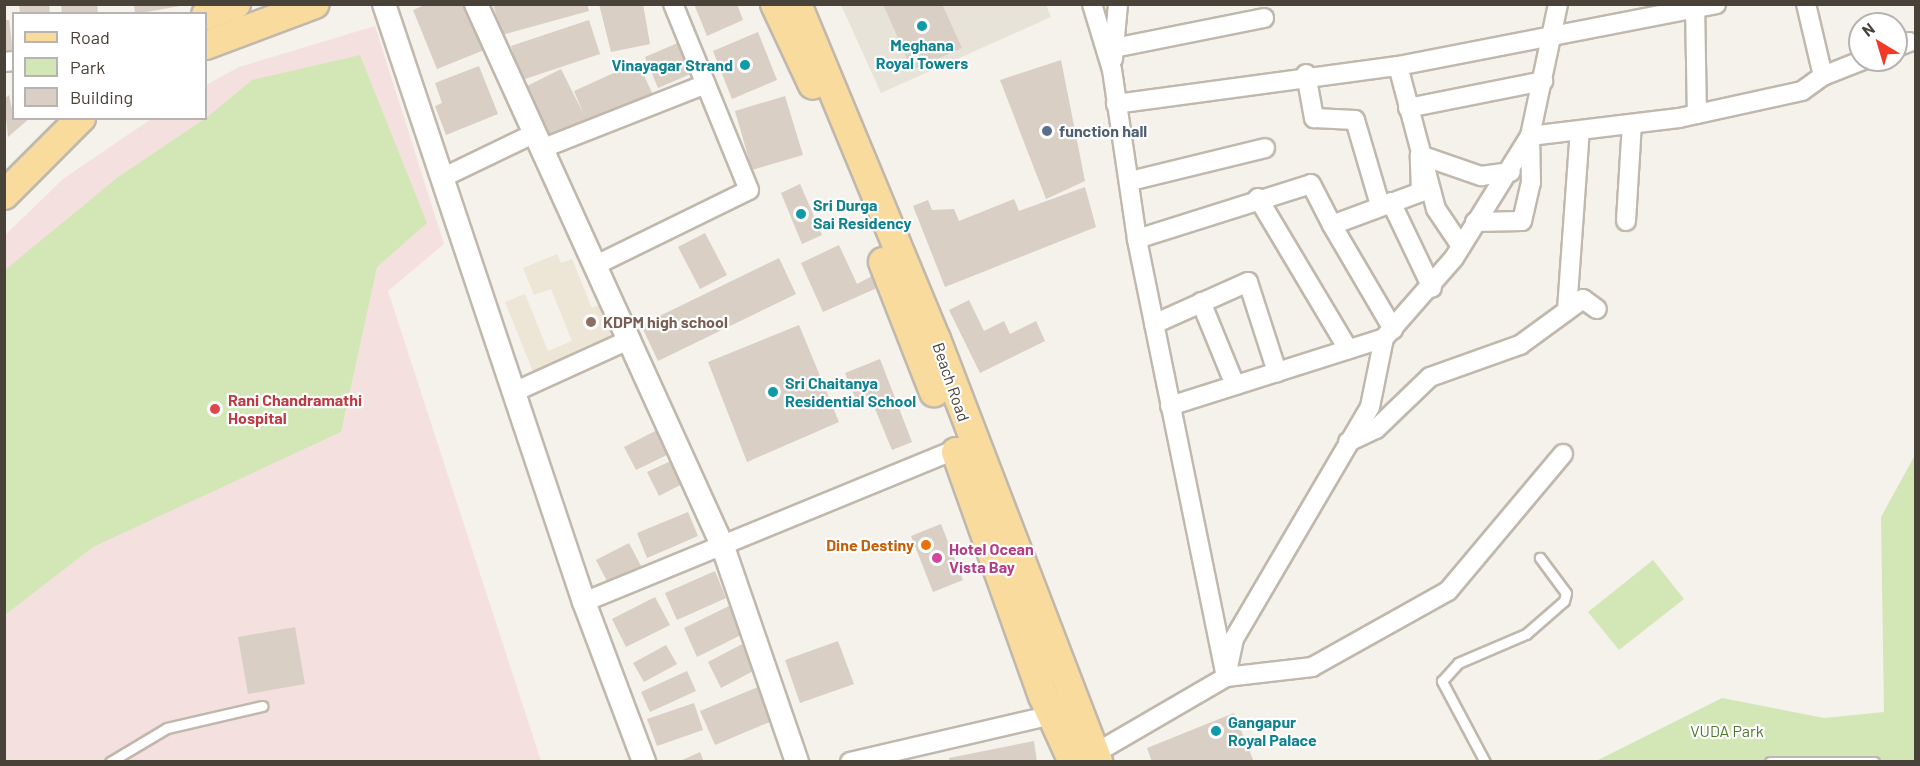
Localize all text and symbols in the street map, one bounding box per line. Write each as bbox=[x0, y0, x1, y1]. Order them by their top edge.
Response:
legend bbox=[12, 12, 207, 120]
north arrow bbox=[1848, 12, 1908, 72]
text: N bbox=[1858, 18, 1878, 40]
marker: Meghana Royal Towers bbox=[915, 19, 929, 33]
text: Road bbox=[70, 26, 110, 48]
place label: Meghana Royal Towers bbox=[876, 35, 968, 73]
place label: Vinayagar Strand bbox=[611, 55, 733, 75]
text: Park bbox=[70, 56, 105, 78]
marker: Vinayagar Strand bbox=[738, 58, 752, 72]
text: Building bbox=[70, 86, 133, 108]
place label: function hall bbox=[1059, 121, 1147, 141]
marker: function hall bbox=[1040, 124, 1054, 138]
place label: Sri Durga Sai Residency bbox=[813, 195, 912, 233]
marker: Sri Durga Sai Residency bbox=[794, 207, 808, 221]
place label: KDPM high school bbox=[603, 312, 728, 332]
marker: KDPM high school bbox=[584, 315, 598, 329]
street label: Beach Road bbox=[929, 340, 973, 424]
place label: Sri Chaitanya Residential School bbox=[785, 373, 916, 411]
marker: Sri Chaitanya Residential School bbox=[766, 385, 780, 399]
place label: Rani Chandramathi Hospital bbox=[228, 390, 362, 428]
marker: Rani Chandramathi Hospital bbox=[206, 400, 224, 418]
place label: Dine Destiny bbox=[826, 535, 914, 555]
marker: Dine Destiny bbox=[919, 538, 933, 552]
place label: Hotel Ocean Vista Bay bbox=[949, 539, 1034, 577]
marker: Hotel Ocean Vista Bay bbox=[930, 551, 944, 565]
place label: Gangapur Royal Palace bbox=[1228, 712, 1317, 750]
park label: VUDA Park bbox=[1690, 721, 1764, 741]
marker: Gangapur Royal Palace bbox=[1209, 724, 1223, 738]

